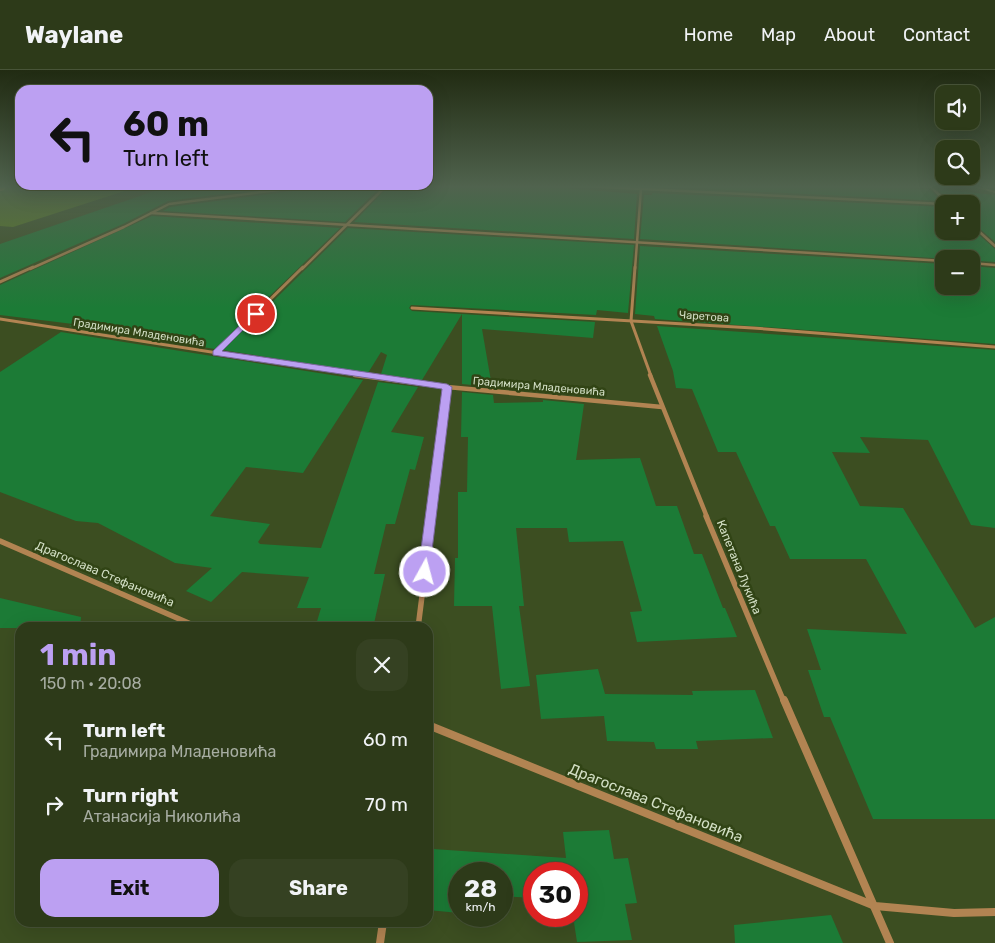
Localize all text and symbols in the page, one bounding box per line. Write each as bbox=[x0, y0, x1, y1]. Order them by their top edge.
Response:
text: Waylane bbox=[25, 21, 123, 49]
text: Home bbox=[684, 24, 733, 46]
text: Map bbox=[761, 24, 796, 46]
text: About bbox=[824, 24, 875, 46]
text: Contact bbox=[903, 24, 970, 46]
map controls bbox=[935, 85, 980, 295]
button: sound bbox=[935, 85, 980, 130]
text: 60 m bbox=[123, 103, 209, 145]
icon: left bbox=[40, 105, 105, 170]
button: search bbox=[935, 140, 980, 185]
text: Turn left bbox=[123, 145, 209, 172]
button: + bbox=[935, 195, 980, 240]
button: − bbox=[935, 250, 980, 295]
pin bbox=[235, 293, 277, 335]
icon: arrive bbox=[242, 300, 270, 328]
street label: Чаретова bbox=[678, 308, 729, 325]
street label: Градимира Младеновића bbox=[72, 316, 206, 349]
street label: Градимира Младеновића bbox=[472, 374, 606, 399]
street label: Капетана Лукића bbox=[714, 518, 764, 616]
street label: Драгослава Стефановића bbox=[34, 538, 176, 610]
position arrow bbox=[398, 545, 450, 597]
text: 1 min bbox=[40, 637, 117, 673]
button: close bbox=[356, 639, 408, 691]
text: 150 m · 20:08 bbox=[40, 674, 142, 693]
text: Turn left bbox=[83, 719, 165, 742]
icon: left bbox=[40, 726, 68, 754]
text: 60 m bbox=[363, 728, 408, 751]
text: Градимира Младеновића bbox=[83, 742, 276, 761]
street label: Драгослава Стефановића bbox=[566, 760, 746, 846]
text: Turn right bbox=[83, 784, 178, 807]
icon: right bbox=[40, 791, 68, 819]
text: 70 m bbox=[365, 793, 408, 816]
text: Атанасија Николића bbox=[83, 807, 241, 826]
button: Exit bbox=[40, 859, 219, 917]
button: Share bbox=[229, 859, 408, 917]
speed limit sign: 30 bbox=[523, 862, 588, 927]
text: 28 bbox=[464, 874, 497, 903]
text: km/h bbox=[466, 900, 495, 914]

